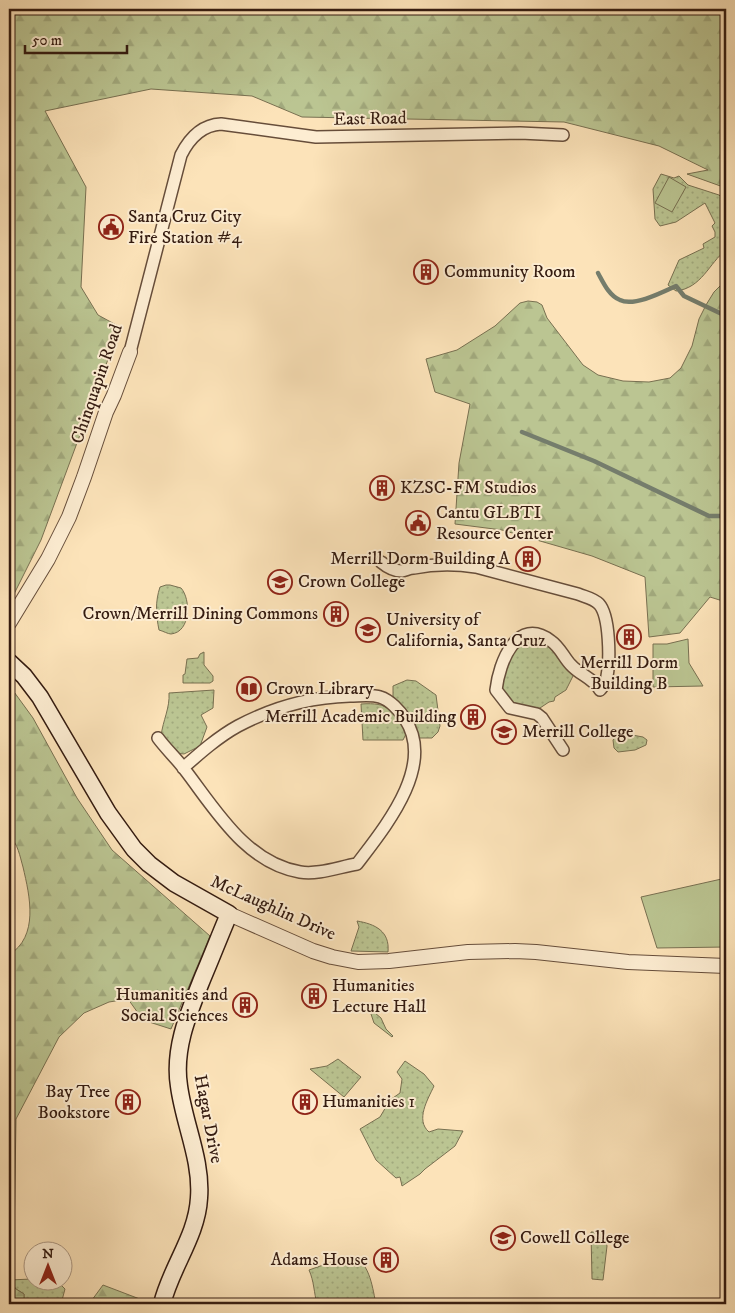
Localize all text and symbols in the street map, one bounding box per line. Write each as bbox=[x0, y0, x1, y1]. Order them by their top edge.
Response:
scale bar bbox=[25, 22, 128, 54]
text: 50 m bbox=[32, 31, 62, 50]
street label: East Road bbox=[333, 107, 407, 131]
place label: Santa Cruz City Fire Station #4 bbox=[128, 206, 242, 249]
public building icon: Santa Cruz City Fire Station #4 bbox=[98, 214, 124, 240]
building icon: Community Room bbox=[413, 259, 439, 285]
place label: Community Room bbox=[444, 261, 575, 283]
street label: Chinquapin Road bbox=[66, 321, 128, 447]
building icon: KZSC-FM Studios bbox=[369, 475, 395, 501]
place label: KZSC-FM Studios bbox=[400, 477, 537, 499]
place label: Cantu GLBTI Resource Center bbox=[436, 502, 553, 545]
public building icon: Cantu GLBTI Resource Center bbox=[405, 510, 431, 536]
building icon: Merrill Dorm Building A bbox=[515, 546, 541, 572]
place label: Merrill Dorm Building A bbox=[330, 548, 511, 570]
school or university icon: Crown College bbox=[267, 569, 293, 595]
place label: Crown College bbox=[298, 571, 405, 593]
building icon: Crown/Merrill Dining Commons bbox=[323, 601, 349, 627]
place label: Crown/Merrill Dining Commons bbox=[83, 603, 318, 625]
place label: University of California, Santa Cruz bbox=[386, 609, 546, 652]
school or university icon: University of California, Santa Cruz bbox=[355, 617, 381, 643]
building icon: Merrill Dorm Building B bbox=[616, 624, 642, 650]
place label: Merrill Dorm Building B bbox=[580, 652, 678, 695]
library icon: Crown Library bbox=[236, 676, 262, 702]
place label: Crown Library bbox=[266, 678, 374, 700]
building icon: Merrill Academic Building bbox=[460, 704, 486, 730]
place label: Merrill Academic Building bbox=[265, 706, 456, 728]
school or university icon: Merrill College bbox=[491, 719, 517, 745]
place label: Merrill College bbox=[522, 721, 633, 743]
street label: McLaughlin Drive bbox=[207, 871, 339, 945]
place label: Humanities Lecture Hall bbox=[332, 975, 427, 1018]
building icon: Humanities Lecture Hall bbox=[301, 983, 327, 1009]
place label: Humanities and Social Sciences bbox=[116, 984, 228, 1027]
building icon: Humanities and Social Sciences bbox=[232, 992, 258, 1018]
street label: Hagar Drive bbox=[189, 1073, 227, 1165]
place label: Bay Tree Bookstore bbox=[38, 1081, 110, 1124]
building icon: Bay Tree Bookstore bbox=[115, 1089, 141, 1115]
building icon: Humanities 1 bbox=[292, 1089, 318, 1115]
place label: Humanities 1 bbox=[322, 1091, 415, 1113]
school or university icon: Cowell College bbox=[490, 1225, 516, 1251]
place label: Cowell College bbox=[520, 1227, 629, 1249]
north arrow bbox=[22, 1240, 72, 1290]
text: N bbox=[42, 1245, 54, 1263]
building icon: Adams House bbox=[373, 1247, 399, 1273]
place label: Adams House bbox=[271, 1249, 368, 1271]

